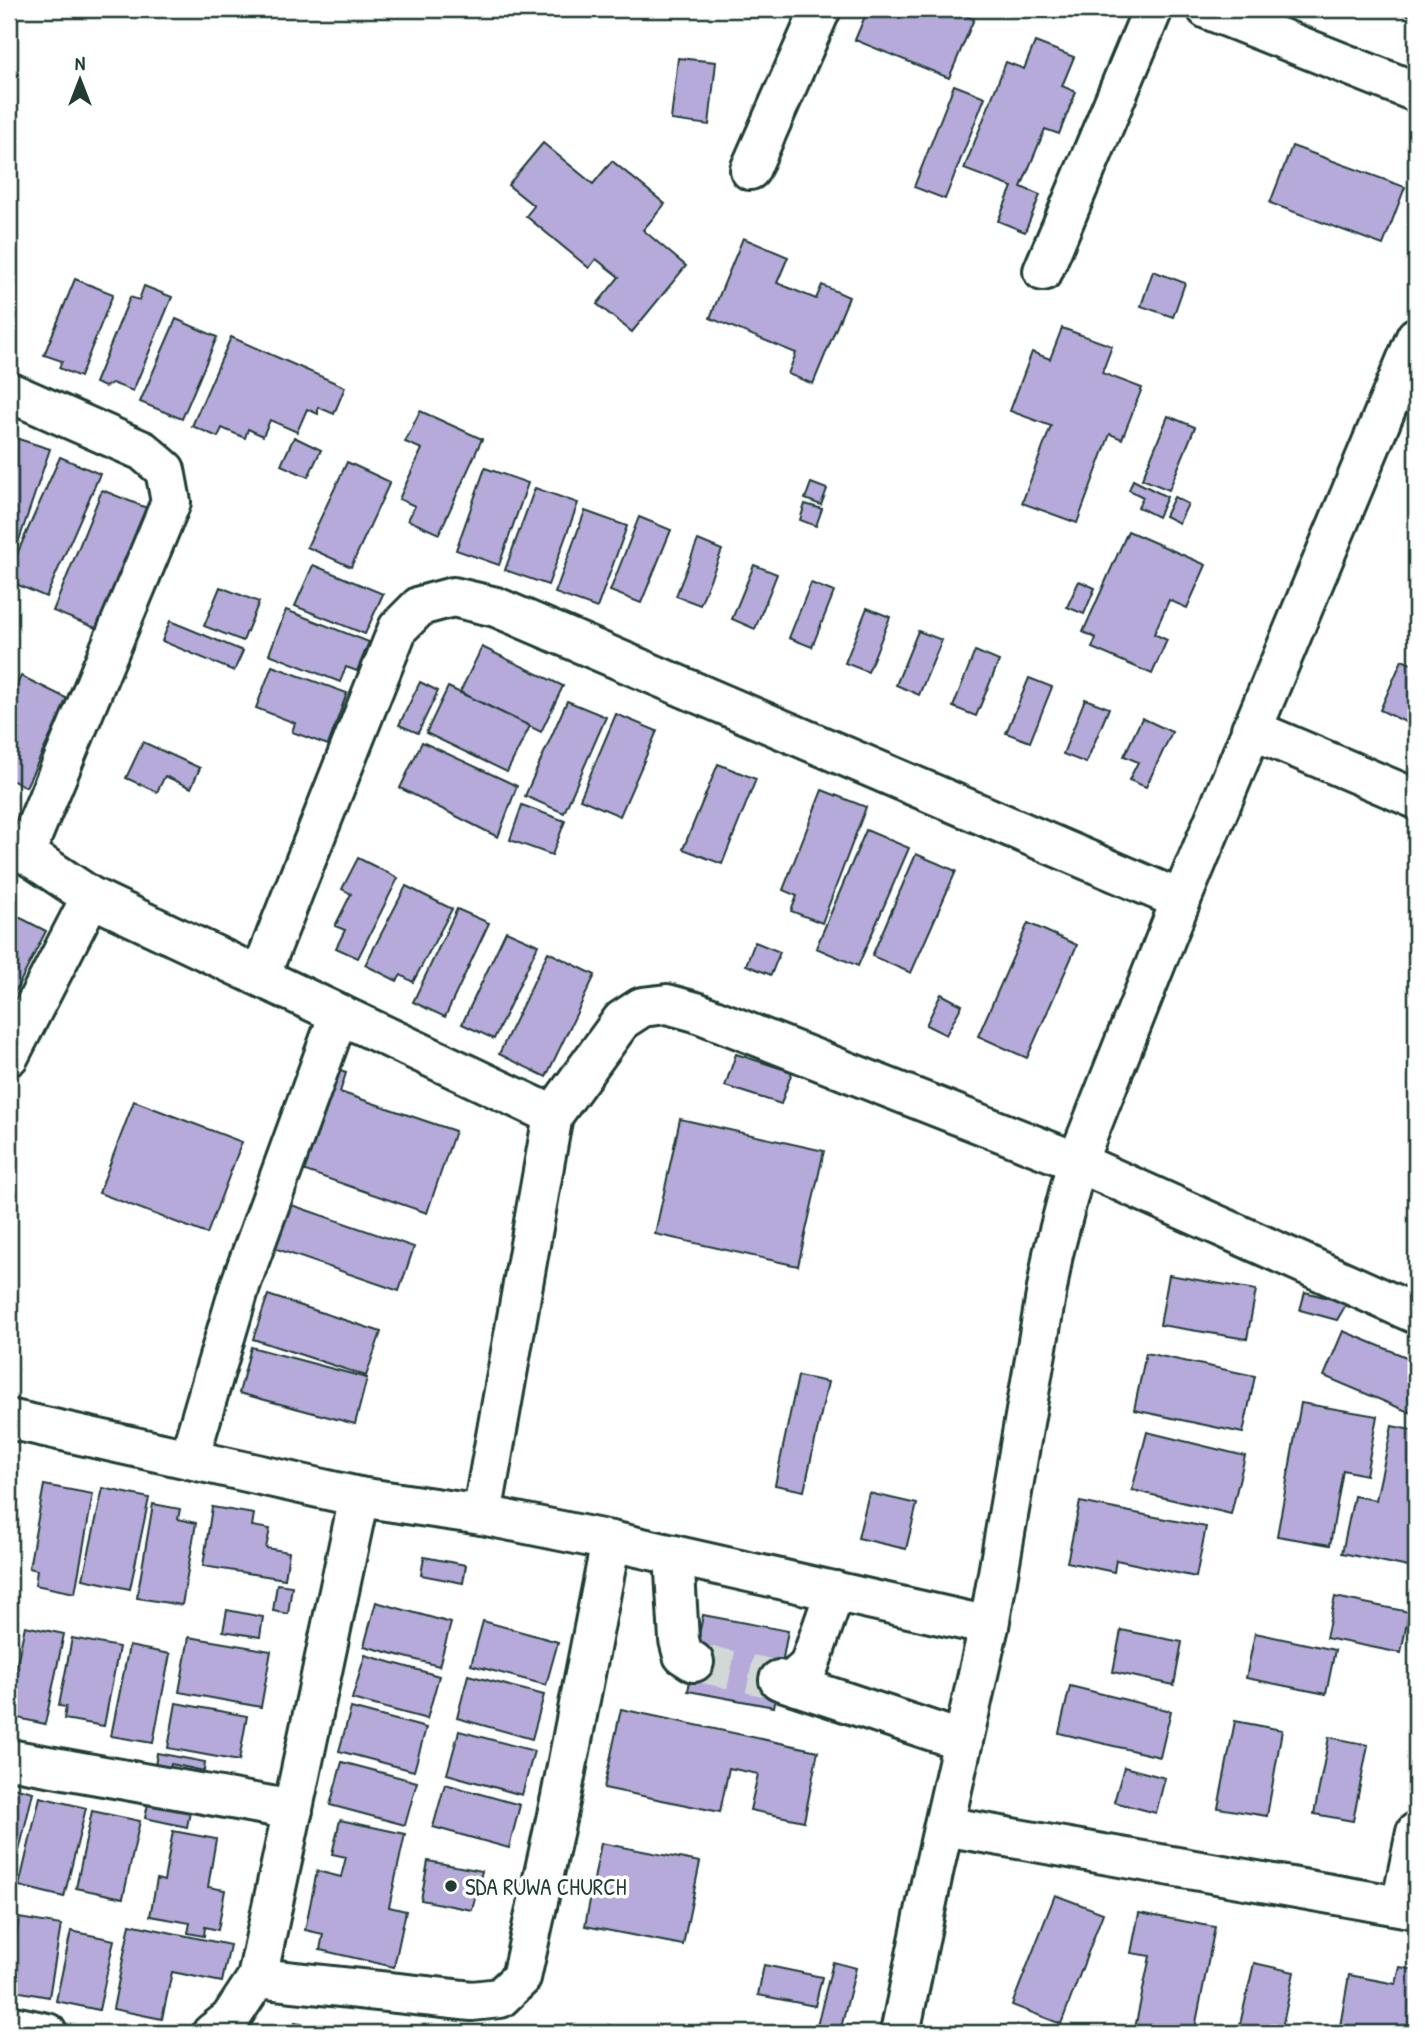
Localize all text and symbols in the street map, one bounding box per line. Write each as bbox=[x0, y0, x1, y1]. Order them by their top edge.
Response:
north arrow bbox=[46, 46, 116, 116]
text: N bbox=[75, 50, 85, 76]
place label: SDA RUWA CHURCH bbox=[465, 1871, 627, 1902]
marker: SDA RUWA CHURCH bbox=[443, 1878, 459, 1894]

